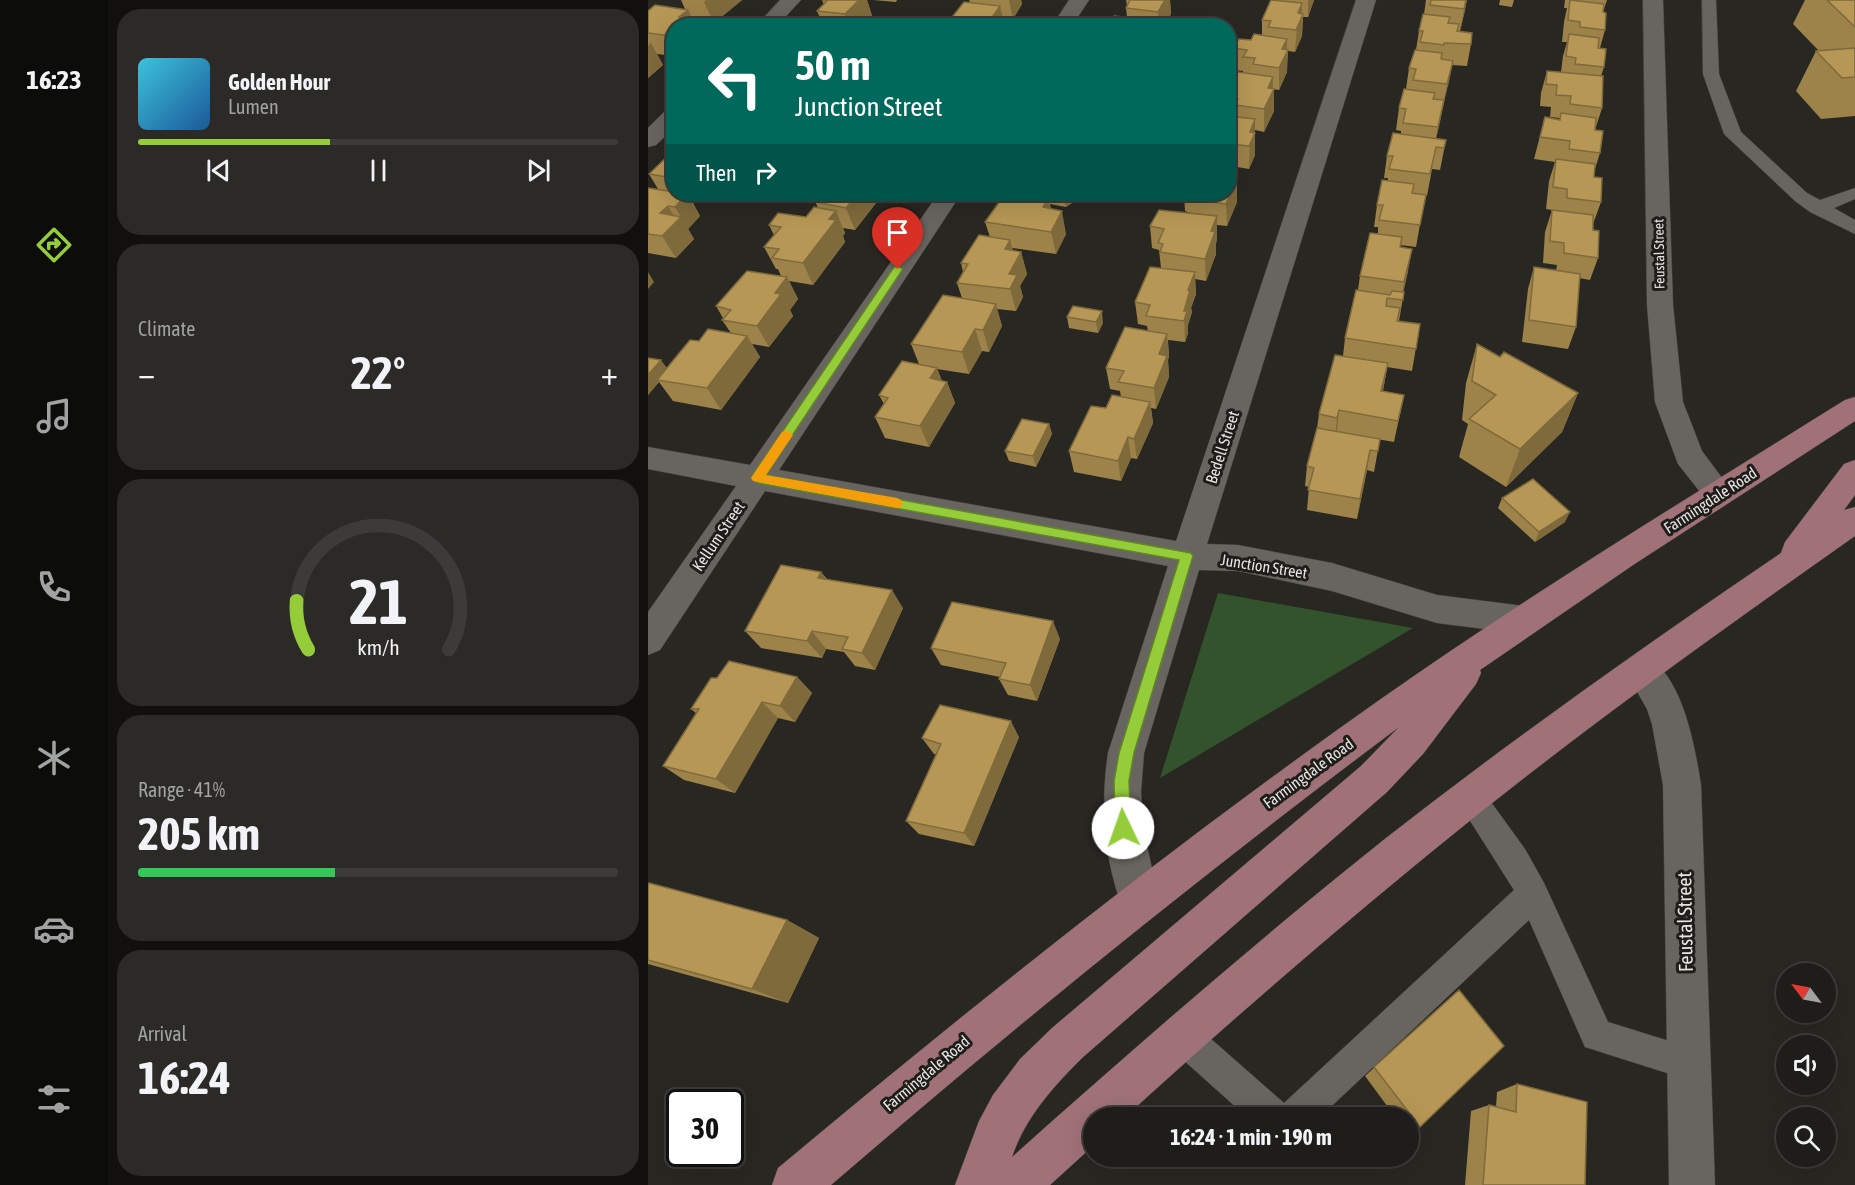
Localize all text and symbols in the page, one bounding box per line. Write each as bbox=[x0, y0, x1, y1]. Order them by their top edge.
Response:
text: 50 m bbox=[795, 41, 870, 89]
icon: left bbox=[696, 42, 774, 120]
text: 16:23 bbox=[26, 64, 82, 95]
text: Golden Hour bbox=[228, 69, 330, 95]
text: Junction Street bbox=[795, 91, 942, 122]
text: Lumen bbox=[228, 95, 279, 118]
icon: previous bbox=[202, 154, 235, 187]
icon: pause bbox=[362, 154, 395, 187]
icon: next bbox=[522, 154, 555, 187]
icon: right bbox=[749, 156, 782, 189]
text: Then bbox=[696, 160, 737, 186]
pin bbox=[872, 207, 923, 269]
icon: arrive bbox=[881, 216, 914, 249]
street label: Feustal Street bbox=[1650, 219, 1668, 289]
icon: directions bbox=[33, 224, 75, 266]
text: Climate bbox=[138, 317, 195, 340]
text: 22° bbox=[351, 347, 405, 399]
text: − bbox=[138, 354, 155, 392]
text: + bbox=[601, 354, 618, 392]
icon: music bbox=[33, 395, 75, 437]
street label: Bedell Street bbox=[1202, 408, 1242, 486]
street label: Farmingdale Road bbox=[1660, 463, 1760, 538]
street label: Kellum Street bbox=[688, 498, 748, 574]
street label: Junction Street bbox=[1219, 550, 1309, 582]
icon: phone bbox=[33, 566, 75, 608]
text: 21 bbox=[349, 566, 407, 637]
text: km/h bbox=[357, 635, 399, 660]
street label: Farmingdale Road bbox=[1259, 734, 1357, 813]
icon: climate bbox=[33, 737, 75, 779]
text: Range · 41% bbox=[138, 778, 225, 801]
position arrow bbox=[1091, 796, 1155, 860]
text: 205 km bbox=[138, 808, 260, 860]
street label: Feustal Street bbox=[1672, 871, 1697, 972]
icon: car bbox=[33, 908, 75, 950]
north arrow bbox=[1776, 963, 1836, 1023]
map controls bbox=[1776, 963, 1836, 1167]
text: Arrival bbox=[138, 1022, 187, 1045]
street label: Farmingdale Road bbox=[879, 1032, 973, 1115]
button: sound bbox=[1776, 1035, 1836, 1095]
text: 16:24 bbox=[138, 1052, 231, 1104]
icon: filters bbox=[33, 1078, 75, 1120]
speed limit sign: 30 bbox=[666, 1089, 744, 1167]
button: search bbox=[1776, 1107, 1836, 1167]
text: 16:24 · 1 min · 190 m bbox=[1170, 1124, 1332, 1150]

